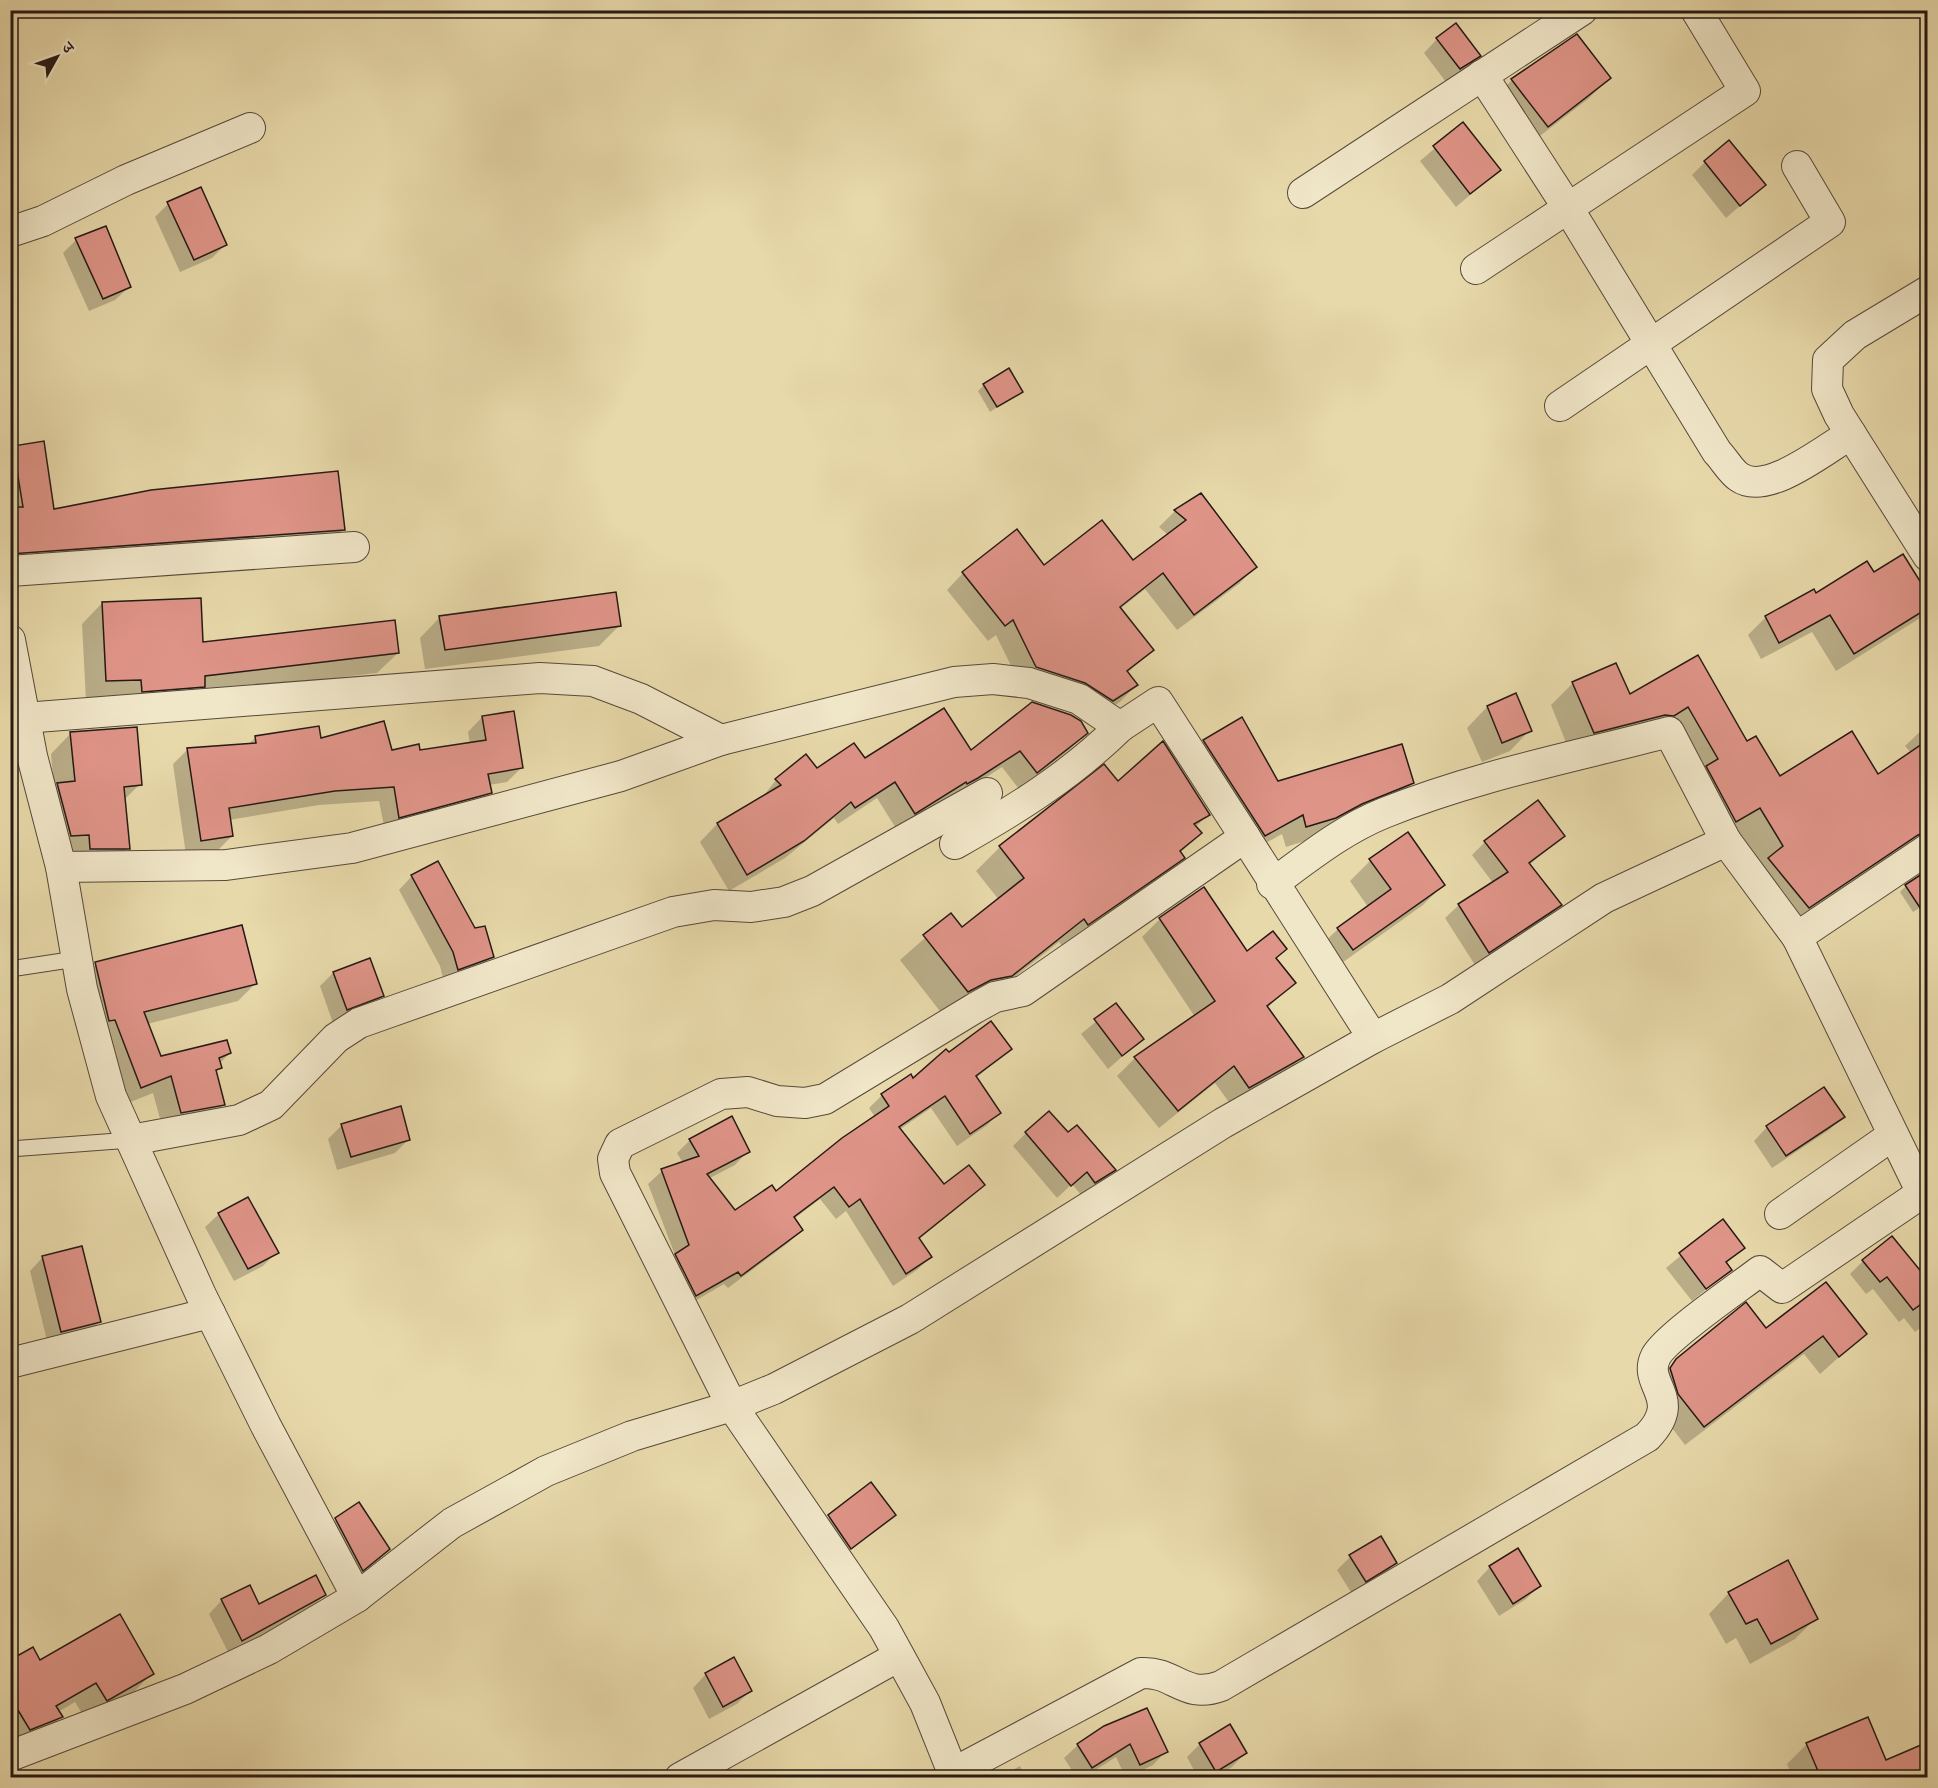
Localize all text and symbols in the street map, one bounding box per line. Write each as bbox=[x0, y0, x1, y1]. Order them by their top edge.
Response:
north arrow bbox=[27, 27, 87, 87]
text: उ bbox=[57, 38, 79, 59]

